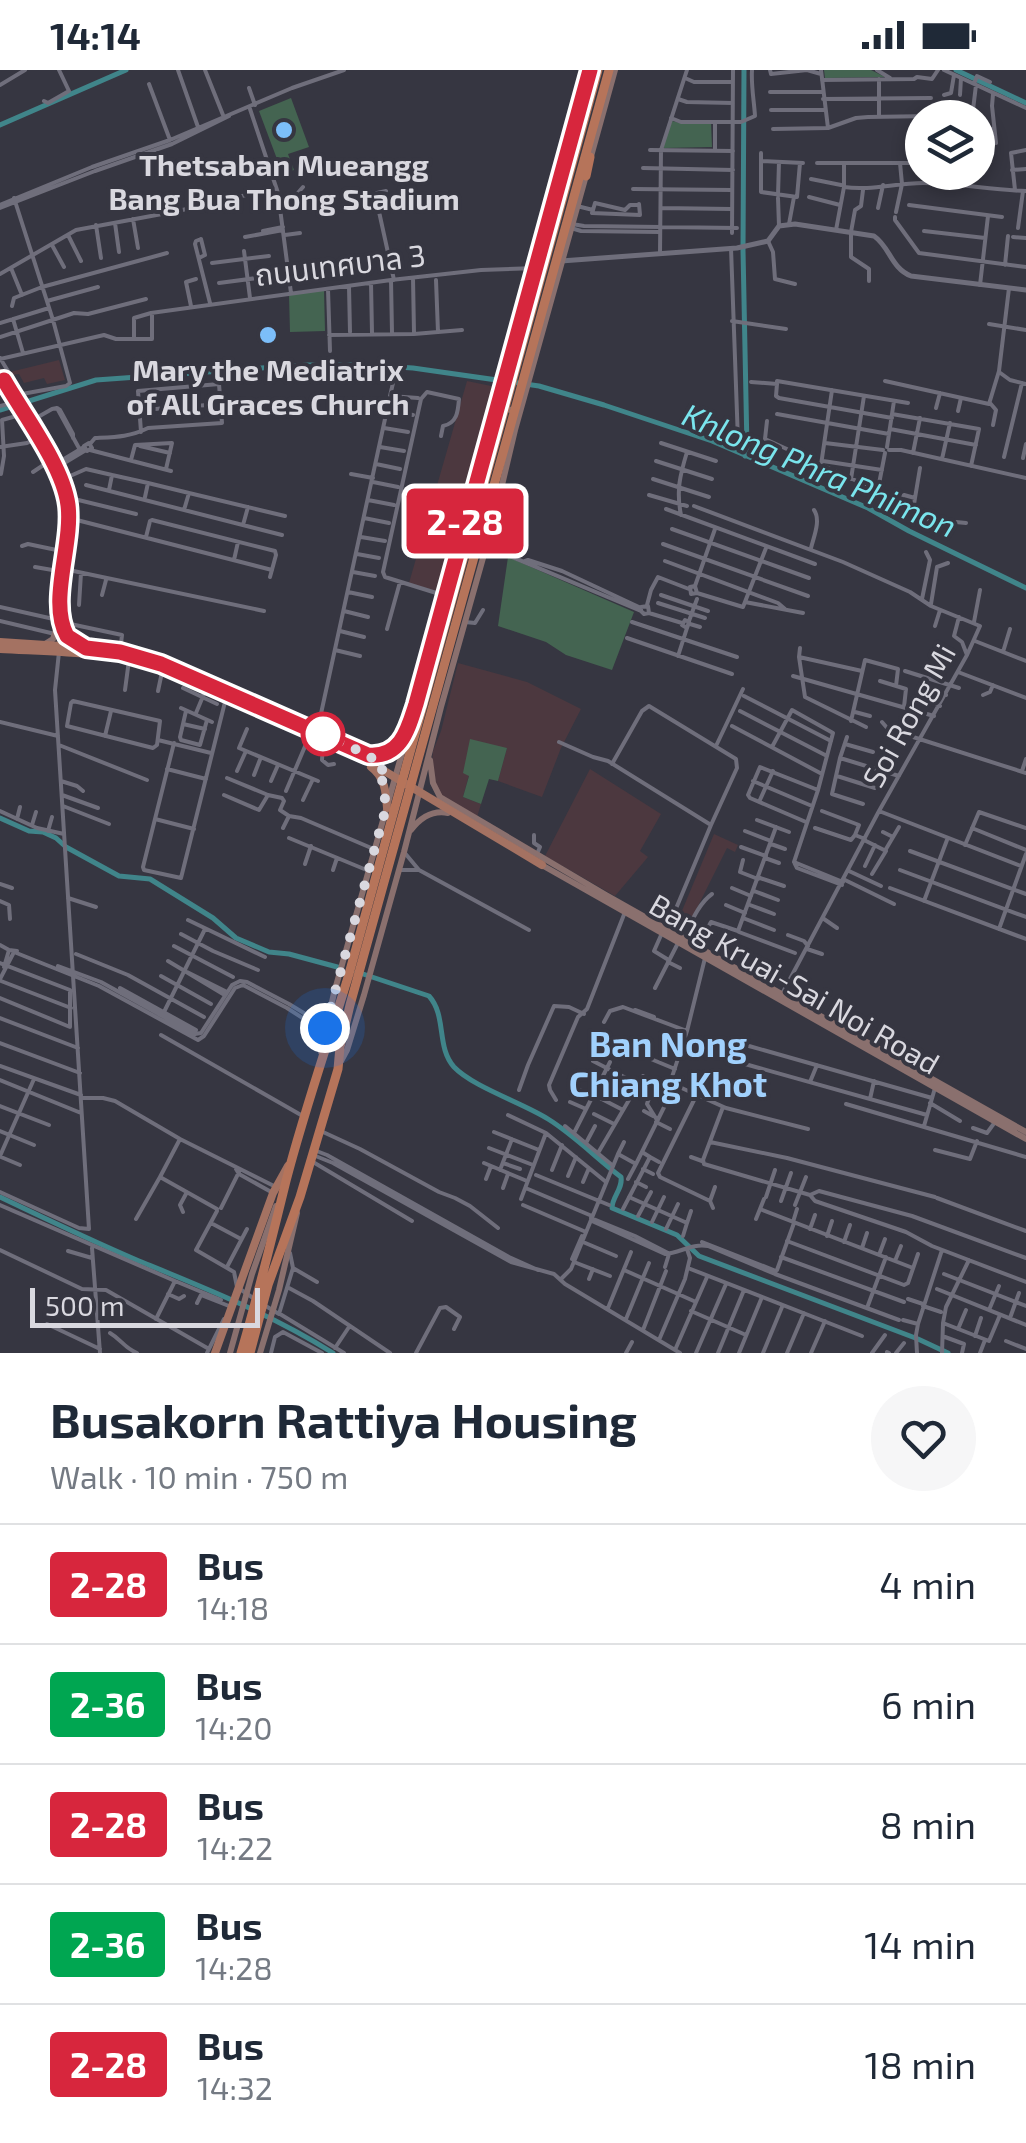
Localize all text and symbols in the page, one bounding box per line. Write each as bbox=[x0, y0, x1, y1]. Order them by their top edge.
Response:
text: 14:14 bbox=[50, 12, 141, 58]
map controls bbox=[905, 100, 995, 190]
button: layers bbox=[905, 100, 995, 190]
marker: Thetsaban Mueangg Bang Bua Thong Stadium bbox=[273, 119, 295, 141]
place label: Thetsaban Mueangg Bang Bua Thong Stadium bbox=[108, 146, 460, 216]
street label: ถนนเทศบาล 3 bbox=[253, 236, 427, 292]
marker: Mary the Mediatrix of All Graces Church bbox=[257, 324, 279, 346]
place label: Mary the Mediatrix of All Graces Church bbox=[126, 351, 410, 421]
water label: Khlong Phra Phimon bbox=[677, 394, 963, 545]
line badge: 2-28 bbox=[395, 488, 535, 554]
text: 2-28 bbox=[427, 500, 503, 542]
street label: Soi Rong Mi bbox=[854, 637, 962, 793]
unlabelled marker bbox=[302, 713, 344, 755]
street label: Bang Kruai-Sai Noi Road bbox=[644, 885, 946, 1081]
your location bbox=[300, 1003, 350, 1053]
district label: Ban Nong Chiang Khot bbox=[569, 1022, 767, 1104]
scale bar bbox=[30, 1283, 260, 1328]
text: 500 m bbox=[45, 1288, 125, 1322]
button: heart bbox=[871, 1386, 976, 1491]
text: Busakorn Rattiya Housing bbox=[50, 1390, 637, 1448]
text: Walk · 10 min · 750 m bbox=[50, 1457, 348, 1495]
text: Bus bbox=[197, 1542, 264, 1588]
text: 4 min bbox=[879, 1561, 976, 1607]
text: 2-28 bbox=[70, 1563, 147, 1605]
text: 14:18 bbox=[197, 1588, 269, 1626]
text: Bus bbox=[195, 1662, 262, 1708]
text: 6 min bbox=[881, 1681, 976, 1727]
text: 2-36 bbox=[70, 1683, 145, 1725]
text: 14:20 bbox=[195, 1708, 273, 1746]
text: Bus bbox=[197, 1782, 264, 1828]
text: 8 min bbox=[880, 1801, 976, 1847]
text: 2-28 bbox=[70, 1803, 147, 1845]
text: 14:22 bbox=[197, 1828, 273, 1866]
text: Bus bbox=[195, 1902, 262, 1948]
text: 14 min bbox=[864, 1921, 976, 1967]
text: 2-36 bbox=[70, 1923, 145, 1965]
text: 14:28 bbox=[195, 1948, 273, 1986]
text: Bus bbox=[197, 2022, 264, 2068]
text: 18 min bbox=[865, 2041, 976, 2087]
text: 2-28 bbox=[70, 2043, 147, 2085]
text: 14:32 bbox=[197, 2068, 273, 2106]

